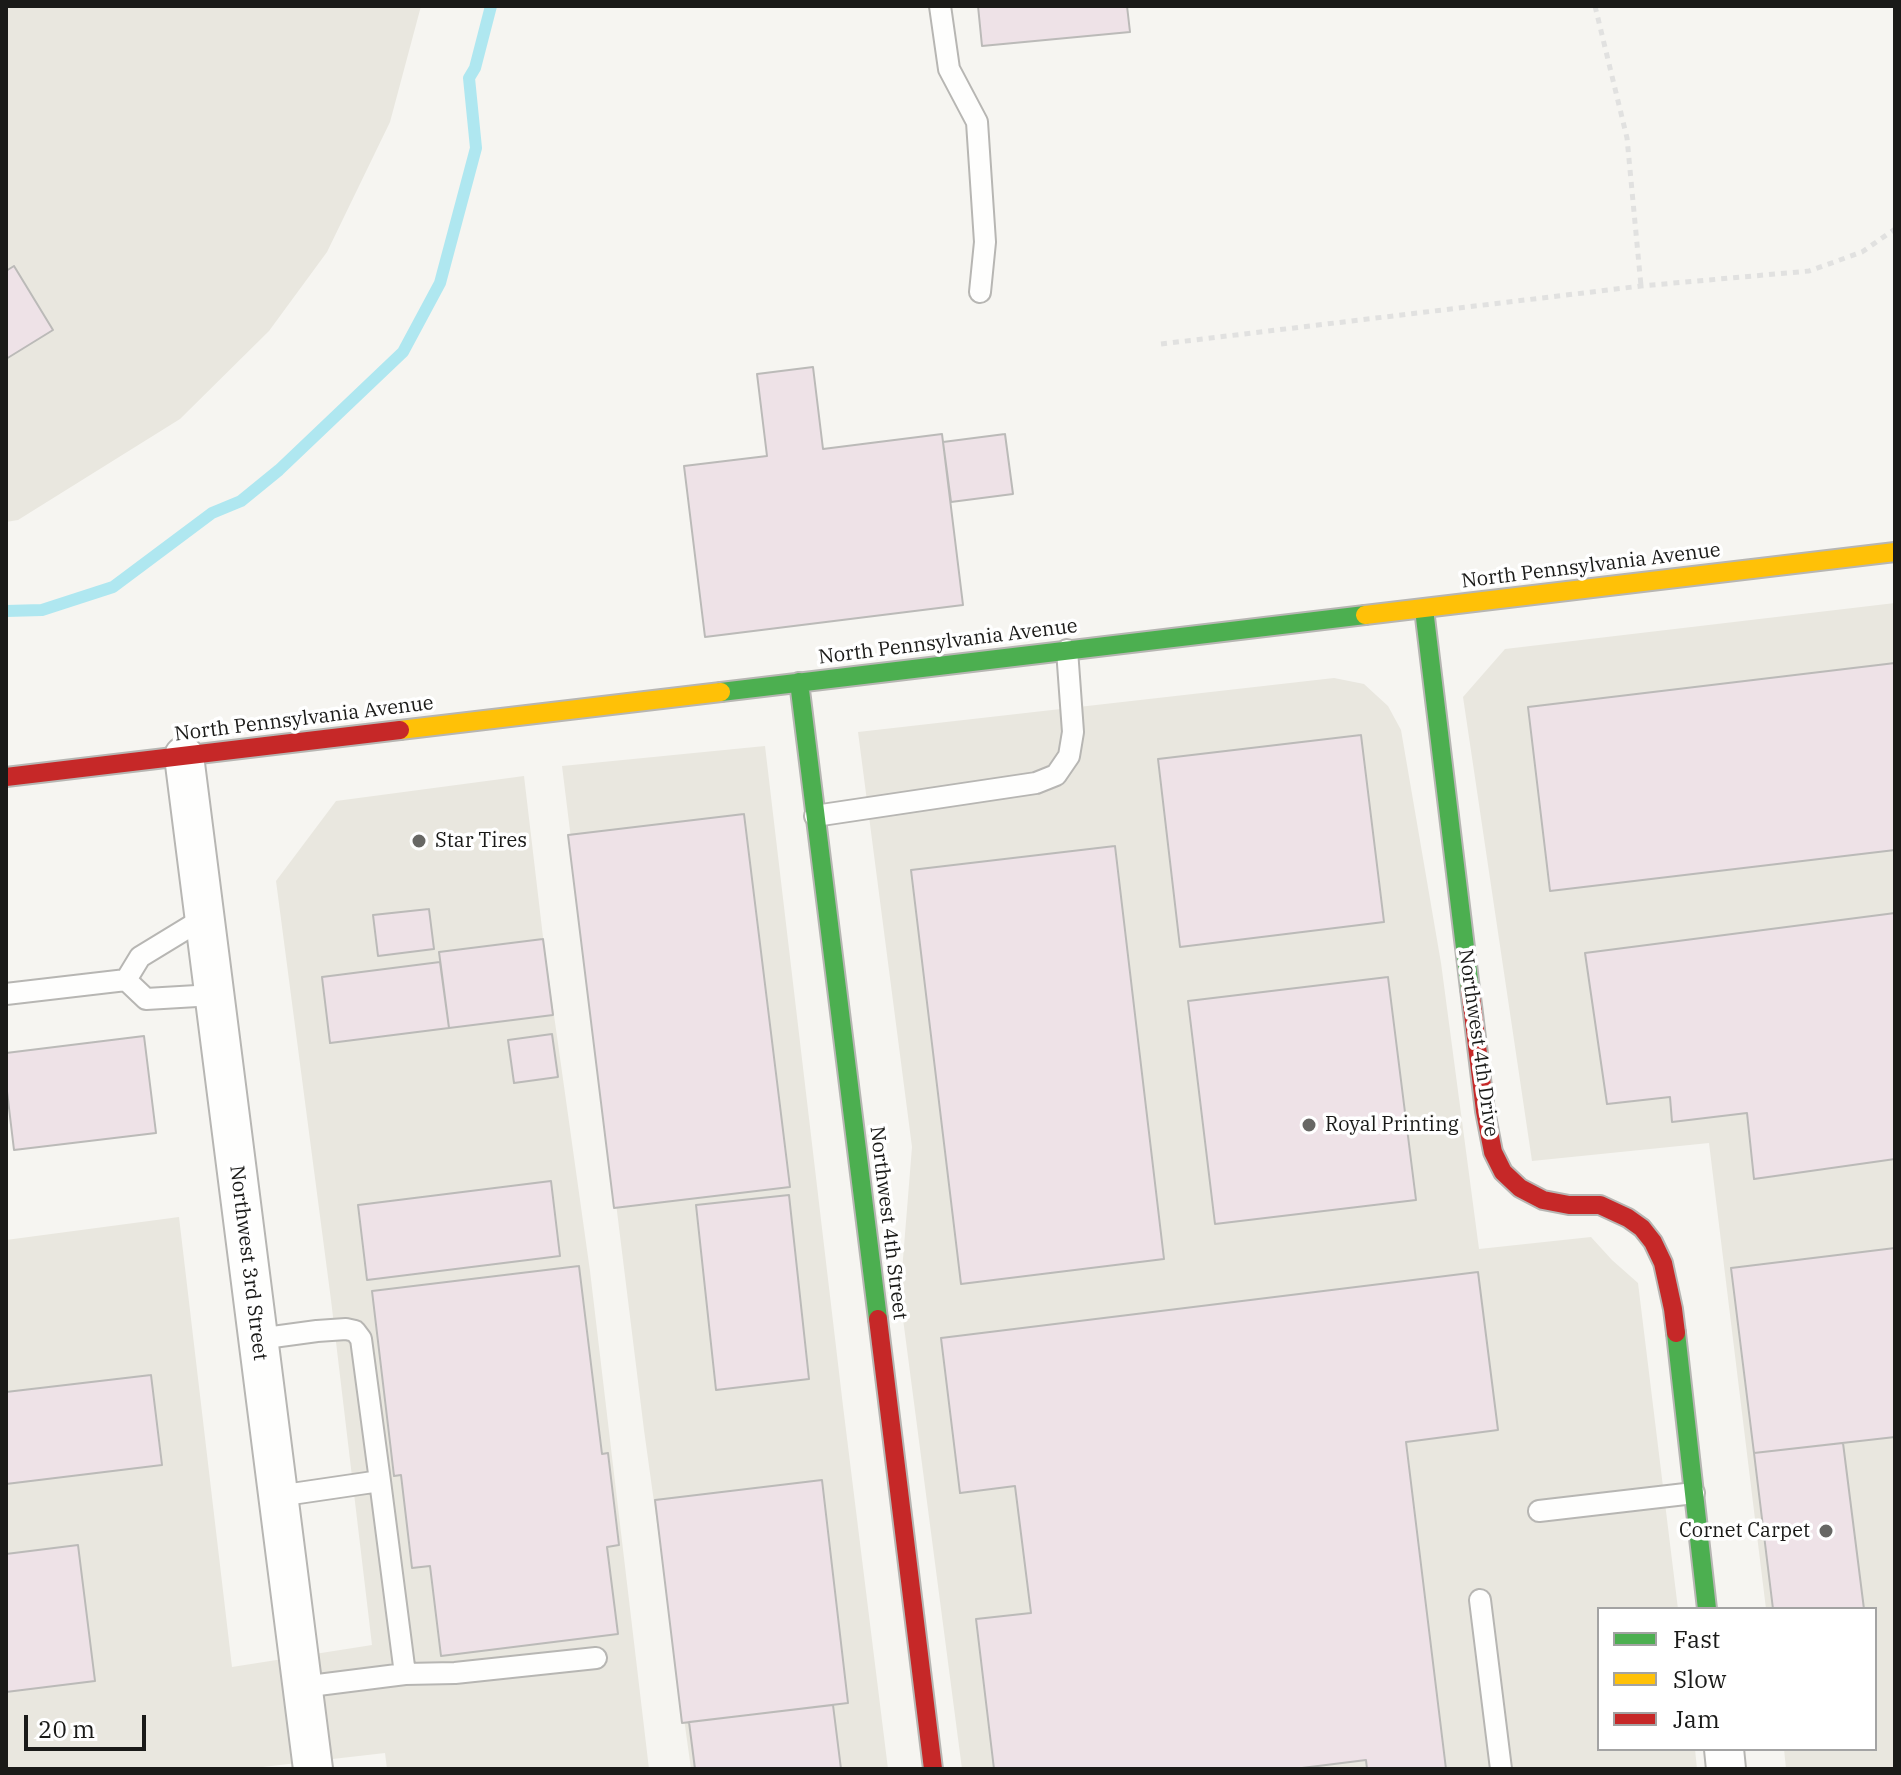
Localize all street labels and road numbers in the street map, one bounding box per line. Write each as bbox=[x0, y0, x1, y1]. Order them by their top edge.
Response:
street label: North Pennsylvania Avenue bbox=[1460, 538, 1722, 594]
street label: North Pennsylvania Avenue bbox=[817, 614, 1079, 670]
street label: North Pennsylvania Avenue bbox=[173, 691, 435, 747]
street label: Northwest 4th Drive bbox=[1453, 948, 1503, 1138]
street label: Northwest 4th Street bbox=[864, 1125, 912, 1321]
street label: Northwest 3rd Street bbox=[224, 1164, 272, 1362]

